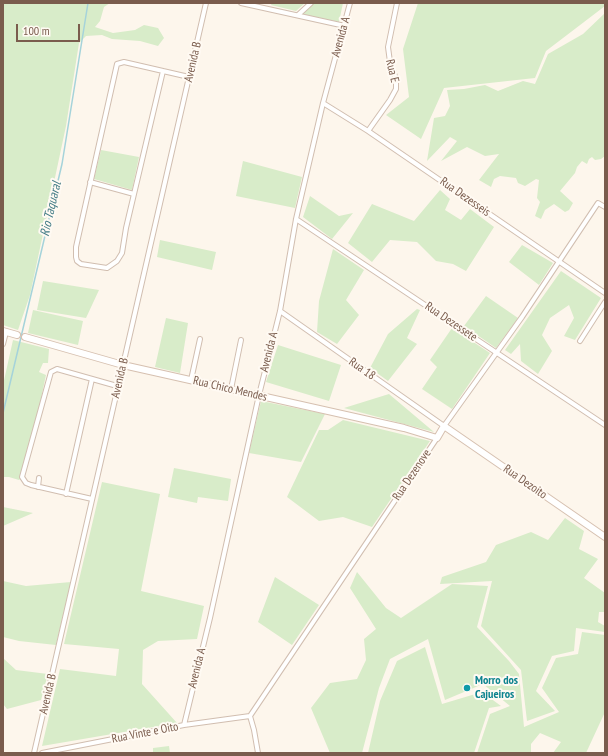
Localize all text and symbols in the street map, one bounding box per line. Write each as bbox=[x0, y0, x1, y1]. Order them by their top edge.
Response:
street label: Avenida A bbox=[329, 15, 353, 59]
scale bar bbox=[18, 16, 82, 42]
text: 100 m bbox=[23, 23, 50, 38]
street label: Avenida B bbox=[181, 40, 205, 84]
street label: Rua E bbox=[382, 58, 402, 84]
street label: Rua Dezesseis bbox=[437, 174, 493, 220]
water label: Rio Taquaral bbox=[37, 180, 65, 238]
street label: Rua Dezessete bbox=[422, 299, 480, 345]
street label: Avenida A bbox=[257, 330, 281, 374]
street label: Rua 18 bbox=[346, 355, 378, 383]
street label: Avenida B bbox=[108, 356, 132, 400]
street label: Rua Chico Mendes bbox=[192, 373, 268, 405]
street label: Rua Dezenove bbox=[390, 447, 434, 503]
street label: Rua Dezoito bbox=[500, 462, 550, 502]
street label: Avenida A bbox=[185, 646, 209, 690]
street label: Avenida B bbox=[36, 672, 60, 716]
place label: Morro dos Cajueiros bbox=[475, 674, 518, 702]
marker: Morro dos Cajueiros bbox=[462, 683, 472, 693]
street label: Rua Vinte e Oito bbox=[110, 719, 180, 747]

